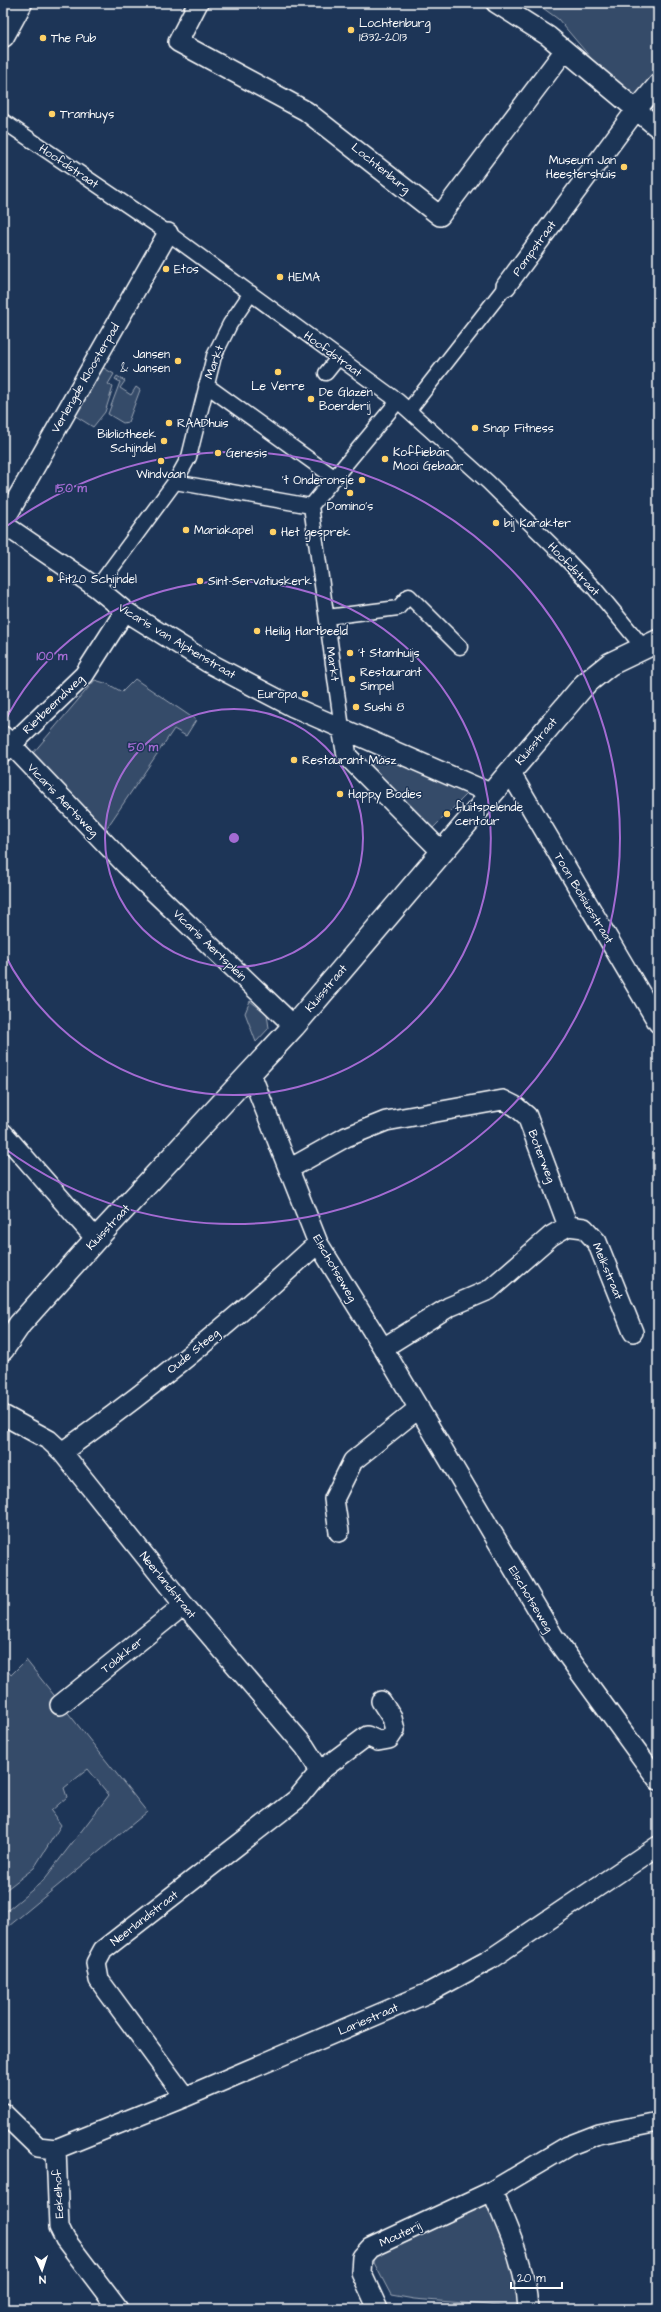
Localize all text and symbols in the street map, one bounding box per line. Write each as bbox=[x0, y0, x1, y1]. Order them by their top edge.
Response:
place label: Lochtenburg 1832-2013 bbox=[359, 15, 431, 46]
marker: Lochtenburg 1832-2013 bbox=[346, 25, 356, 35]
place label: The Pub bbox=[51, 30, 96, 47]
marker: The Pub bbox=[38, 33, 48, 43]
place label: Tramhuys bbox=[60, 106, 114, 124]
marker: Tramhuys bbox=[47, 109, 57, 119]
street label: Lochtenburg bbox=[347, 139, 414, 198]
street label: Hoofdstraat bbox=[36, 140, 102, 193]
place label: Museum Jan Heestershuis bbox=[546, 152, 616, 183]
marker: Museum Jan Heestershuis bbox=[619, 162, 629, 172]
street label: Pompstraat bbox=[508, 217, 560, 280]
place label: Etos bbox=[174, 261, 199, 278]
marker: Etos bbox=[161, 264, 171, 274]
place label: HEMA bbox=[288, 269, 320, 286]
marker: HEMA bbox=[275, 272, 285, 282]
street label: Verlengde Kloosterpad bbox=[47, 320, 125, 437]
street label: Hoofdstraat bbox=[300, 327, 366, 382]
street label: Markt bbox=[201, 343, 228, 381]
place label: Jansen & Jansen bbox=[120, 346, 170, 377]
marker: Jansen & Jansen bbox=[173, 356, 183, 366]
marker: Le Verre bbox=[273, 367, 283, 377]
place label: Le Verre bbox=[251, 378, 305, 395]
place label: De Glazen Boerderij bbox=[319, 384, 373, 415]
marker: De Glazen Boerderij bbox=[306, 394, 316, 404]
place label: RAADhuis bbox=[177, 415, 229, 432]
marker: RAADhuis bbox=[164, 418, 174, 428]
place label: Snap Fitness bbox=[483, 420, 554, 437]
marker: Snap Fitness bbox=[470, 423, 480, 433]
place label: Bibliotheek Schijndel bbox=[97, 426, 157, 457]
marker: Bibliotheek Schijndel bbox=[159, 436, 169, 446]
place label: Koffiebar Mooi Gebaar bbox=[393, 444, 464, 475]
place label: Genesis bbox=[226, 445, 267, 462]
marker: Genesis bbox=[213, 448, 223, 458]
marker: Koffiebar Mooi Gebaar bbox=[380, 454, 390, 464]
marker: Windvaan bbox=[156, 456, 166, 466]
place label: Windvaan bbox=[136, 466, 186, 483]
place label: 't Onderonsje bbox=[282, 472, 355, 489]
marker: 't Onderonsje bbox=[357, 475, 367, 485]
text: 150 m bbox=[55, 480, 88, 497]
marker: Domino's bbox=[345, 488, 355, 498]
place label: Domino's bbox=[327, 498, 373, 515]
place label: bij Karakter bbox=[504, 515, 571, 532]
marker: bij Karakter bbox=[491, 518, 501, 528]
place label: Mariakapel bbox=[194, 522, 253, 539]
place label: Het gesprek bbox=[281, 524, 351, 542]
marker: Mariakapel bbox=[181, 525, 191, 535]
marker: Het gesprek bbox=[268, 527, 278, 537]
street label: Hoofdstraat bbox=[544, 539, 604, 600]
place label: fit20 Schijndel bbox=[58, 571, 137, 588]
place label: Sint-Servatiuskerk bbox=[208, 573, 313, 590]
marker: fit20 Schijndel bbox=[45, 574, 55, 584]
marker: Sint-Servatiuskerk bbox=[195, 576, 205, 586]
street label: Vicaris van Alphenstraat bbox=[115, 599, 239, 683]
place label: Heilig Hartbeeld bbox=[265, 623, 348, 641]
marker: Heilig Hartbeeld bbox=[252, 626, 262, 636]
place label: 't Stamhuijs bbox=[358, 645, 420, 662]
street label: Markt bbox=[322, 646, 343, 683]
text: 100 m bbox=[37, 648, 68, 665]
marker: 't Stamhuijs bbox=[345, 648, 355, 658]
place label: Restaurant Simpel bbox=[360, 664, 422, 695]
street label: Rietbeemdweg bbox=[19, 671, 88, 739]
marker: Restaurant Simpel bbox=[347, 674, 357, 684]
place label: Europa bbox=[258, 686, 297, 703]
marker: Europa bbox=[300, 689, 310, 699]
place label: Sushi 8 bbox=[364, 699, 404, 716]
marker: Sushi 8 bbox=[351, 702, 361, 712]
street label: Kluisstraat bbox=[511, 714, 562, 769]
text: 50 m bbox=[128, 739, 159, 756]
place label: Restaurant Mász bbox=[302, 752, 397, 769]
marker: Restaurant Mász bbox=[289, 755, 299, 765]
street label: Vicaris Aertsweg bbox=[22, 760, 102, 842]
place label: Happy Bodies bbox=[348, 786, 422, 804]
marker: Happy Bodies bbox=[335, 789, 345, 799]
place label: fluitspelende centour bbox=[455, 799, 524, 830]
marker: fluitspelende centour bbox=[442, 809, 452, 819]
centre of rings bbox=[227, 831, 241, 845]
street label: Toon Bolsiusstraat bbox=[550, 850, 618, 947]
street label: Vicaris Aertsplein bbox=[169, 906, 250, 985]
street label: Kluisstraat bbox=[301, 961, 352, 1016]
street label: Boterweg bbox=[523, 1127, 559, 1186]
street label: Kluisstraat bbox=[82, 1200, 134, 1254]
street label: Elschotseweg bbox=[308, 1232, 361, 1305]
street label: Melkstraat bbox=[588, 1240, 627, 1302]
street label: Oude Steeg bbox=[163, 1325, 224, 1379]
street label: Neerlandstraat bbox=[135, 1548, 200, 1623]
street label: Elschotseweg bbox=[503, 1563, 557, 1636]
street label: Tolakker bbox=[98, 1633, 147, 1678]
street label: Neerlandstraat bbox=[107, 1886, 182, 1950]
street label: Lariestraat bbox=[335, 1999, 401, 2040]
street label: Eekelhof bbox=[49, 2168, 68, 2219]
street label: Mouterij bbox=[376, 2217, 425, 2252]
north arrow bbox=[22, 2250, 62, 2290]
scale bar bbox=[511, 2264, 562, 2290]
text: 20 m bbox=[517, 2270, 546, 2287]
text: N bbox=[39, 2272, 46, 2287]

